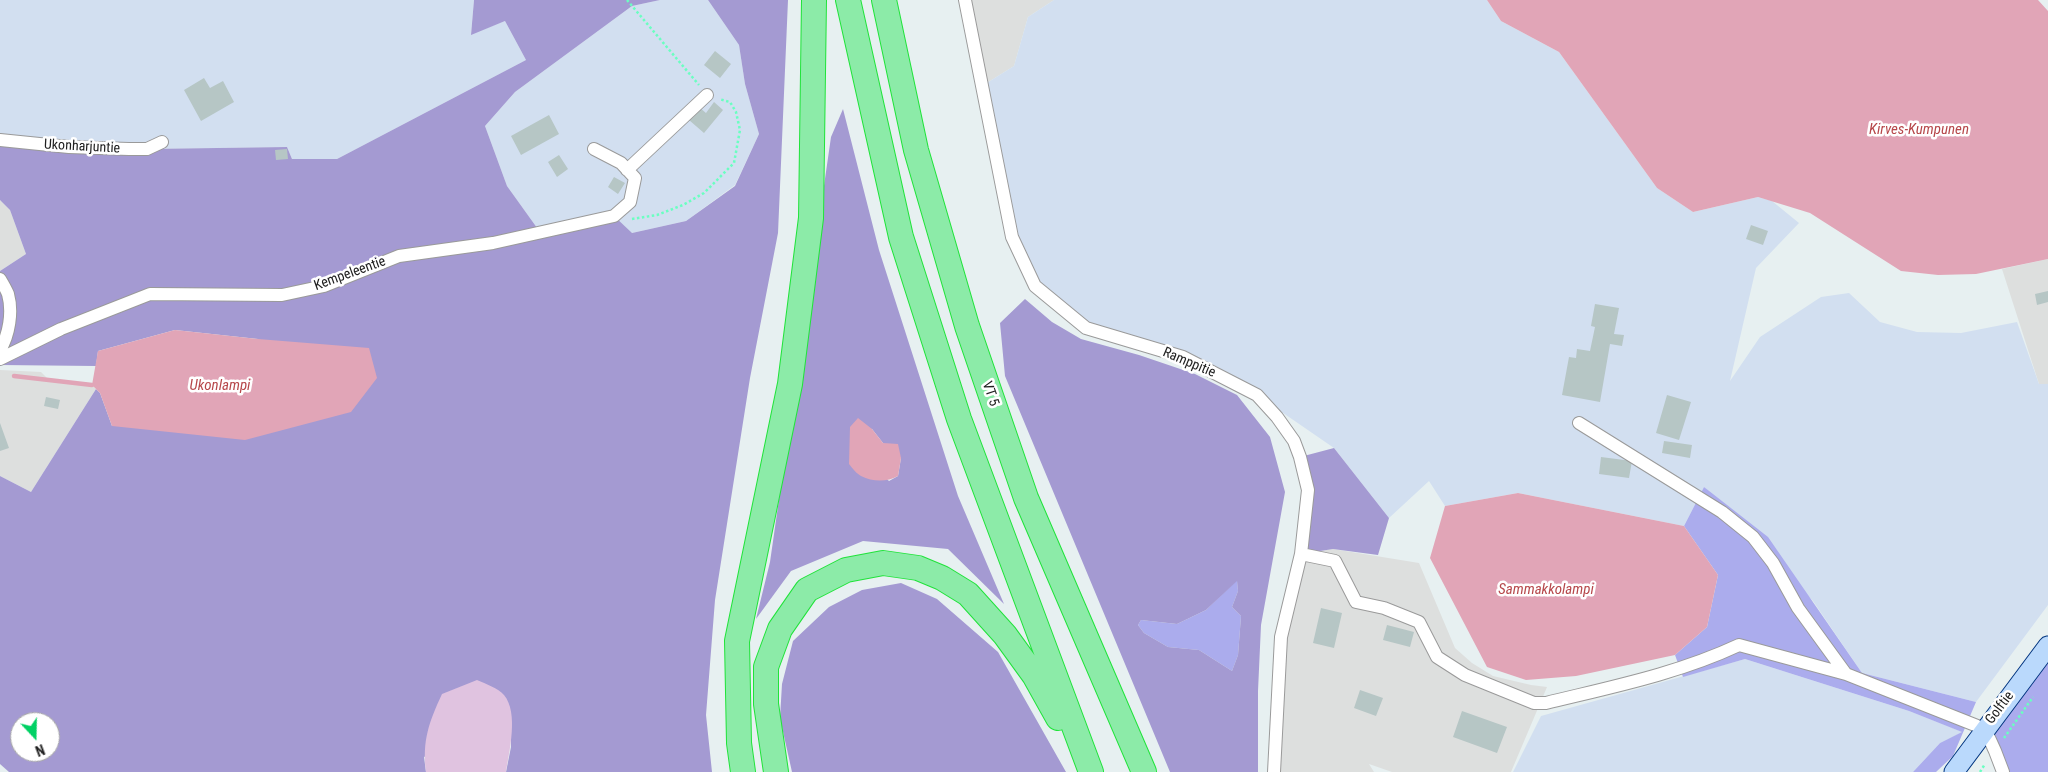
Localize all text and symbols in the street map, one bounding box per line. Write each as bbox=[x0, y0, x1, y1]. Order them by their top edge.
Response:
water label: Kirves-Kumpunen bbox=[1869, 121, 1969, 139]
street label: Ukonharjuntie bbox=[43, 137, 121, 157]
street label: Kempeleentie bbox=[312, 253, 388, 295]
street label: Ramppitie bbox=[1160, 344, 1218, 382]
water label: Ukonlampi bbox=[190, 377, 250, 395]
street label: VT 5 bbox=[978, 379, 1002, 409]
water label: Sammakkolampi bbox=[1498, 581, 1594, 599]
street label: Golftie bbox=[1982, 688, 2018, 728]
north arrow bbox=[10, 712, 60, 762]
text: N bbox=[33, 741, 47, 759]

